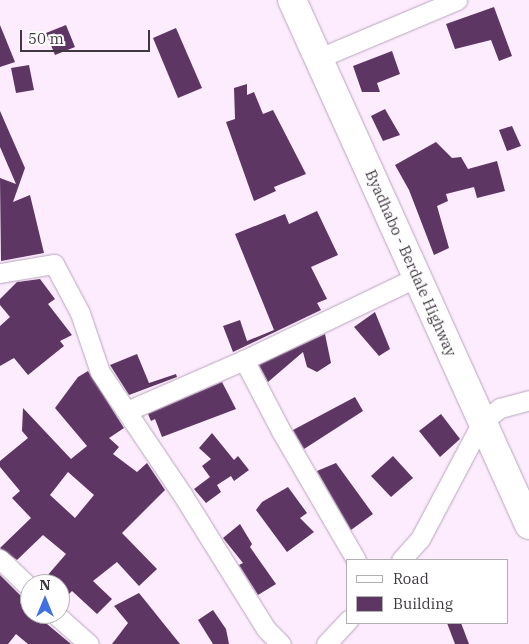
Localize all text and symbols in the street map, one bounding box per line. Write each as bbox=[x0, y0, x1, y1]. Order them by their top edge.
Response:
scale bar bbox=[22, 20, 152, 52]
text: 50 m bbox=[28, 29, 64, 48]
street label: Byadhabo - Berdale Highway bbox=[362, 167, 460, 359]
legend bbox=[346, 559, 509, 624]
text: Road bbox=[393, 569, 429, 588]
north arrow bbox=[20, 574, 70, 624]
text: N bbox=[39, 576, 51, 594]
text: Building bbox=[393, 594, 453, 613]

